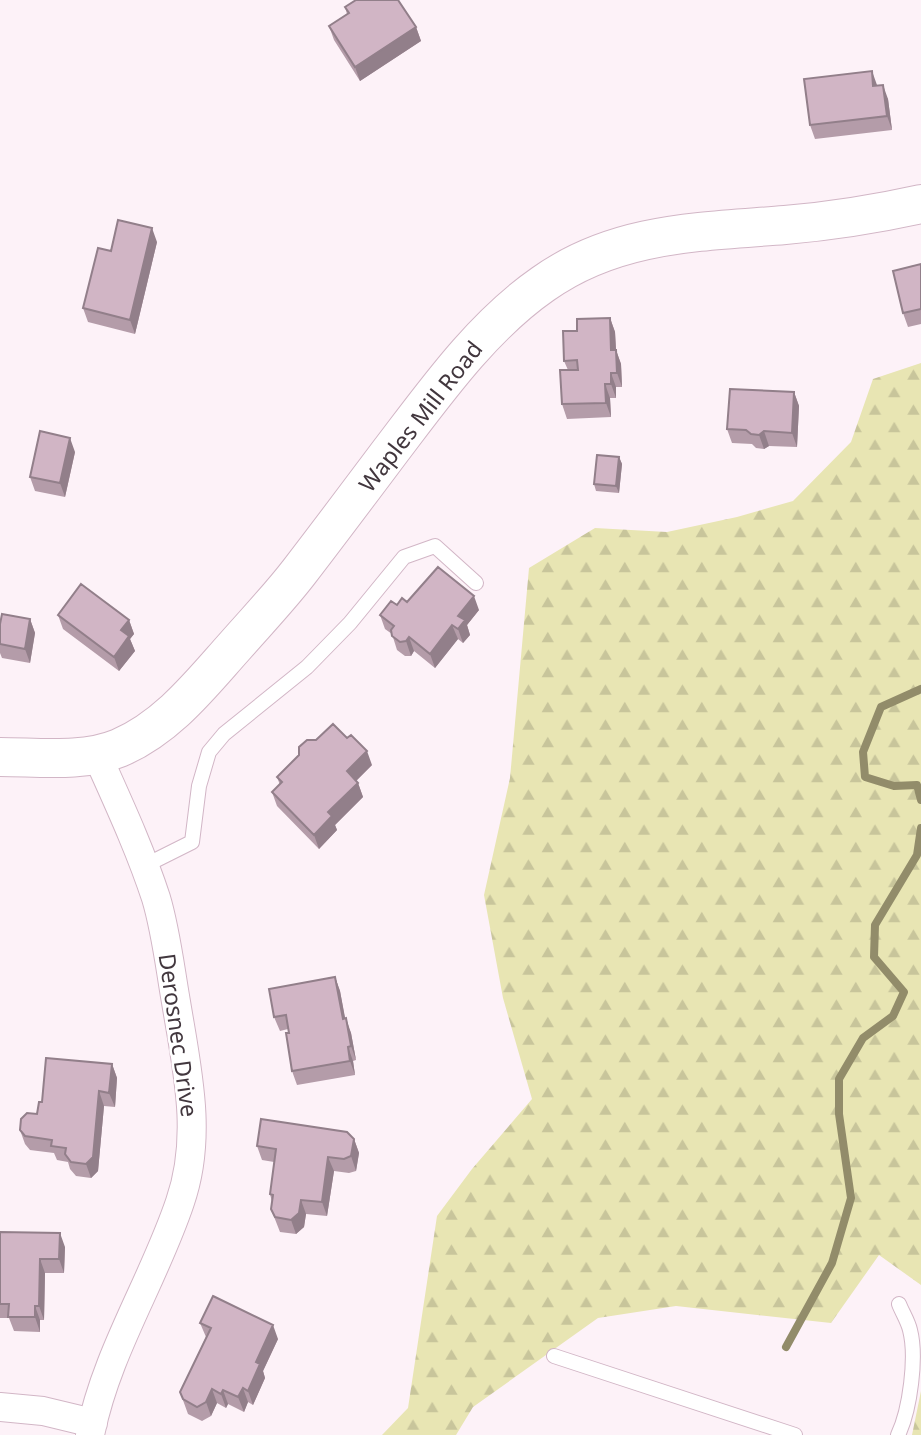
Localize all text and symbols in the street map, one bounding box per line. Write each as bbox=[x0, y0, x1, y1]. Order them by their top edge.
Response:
street label: Waples Mill Road bbox=[351, 334, 489, 498]
street label: Derosnec Drive bbox=[152, 951, 206, 1119]

